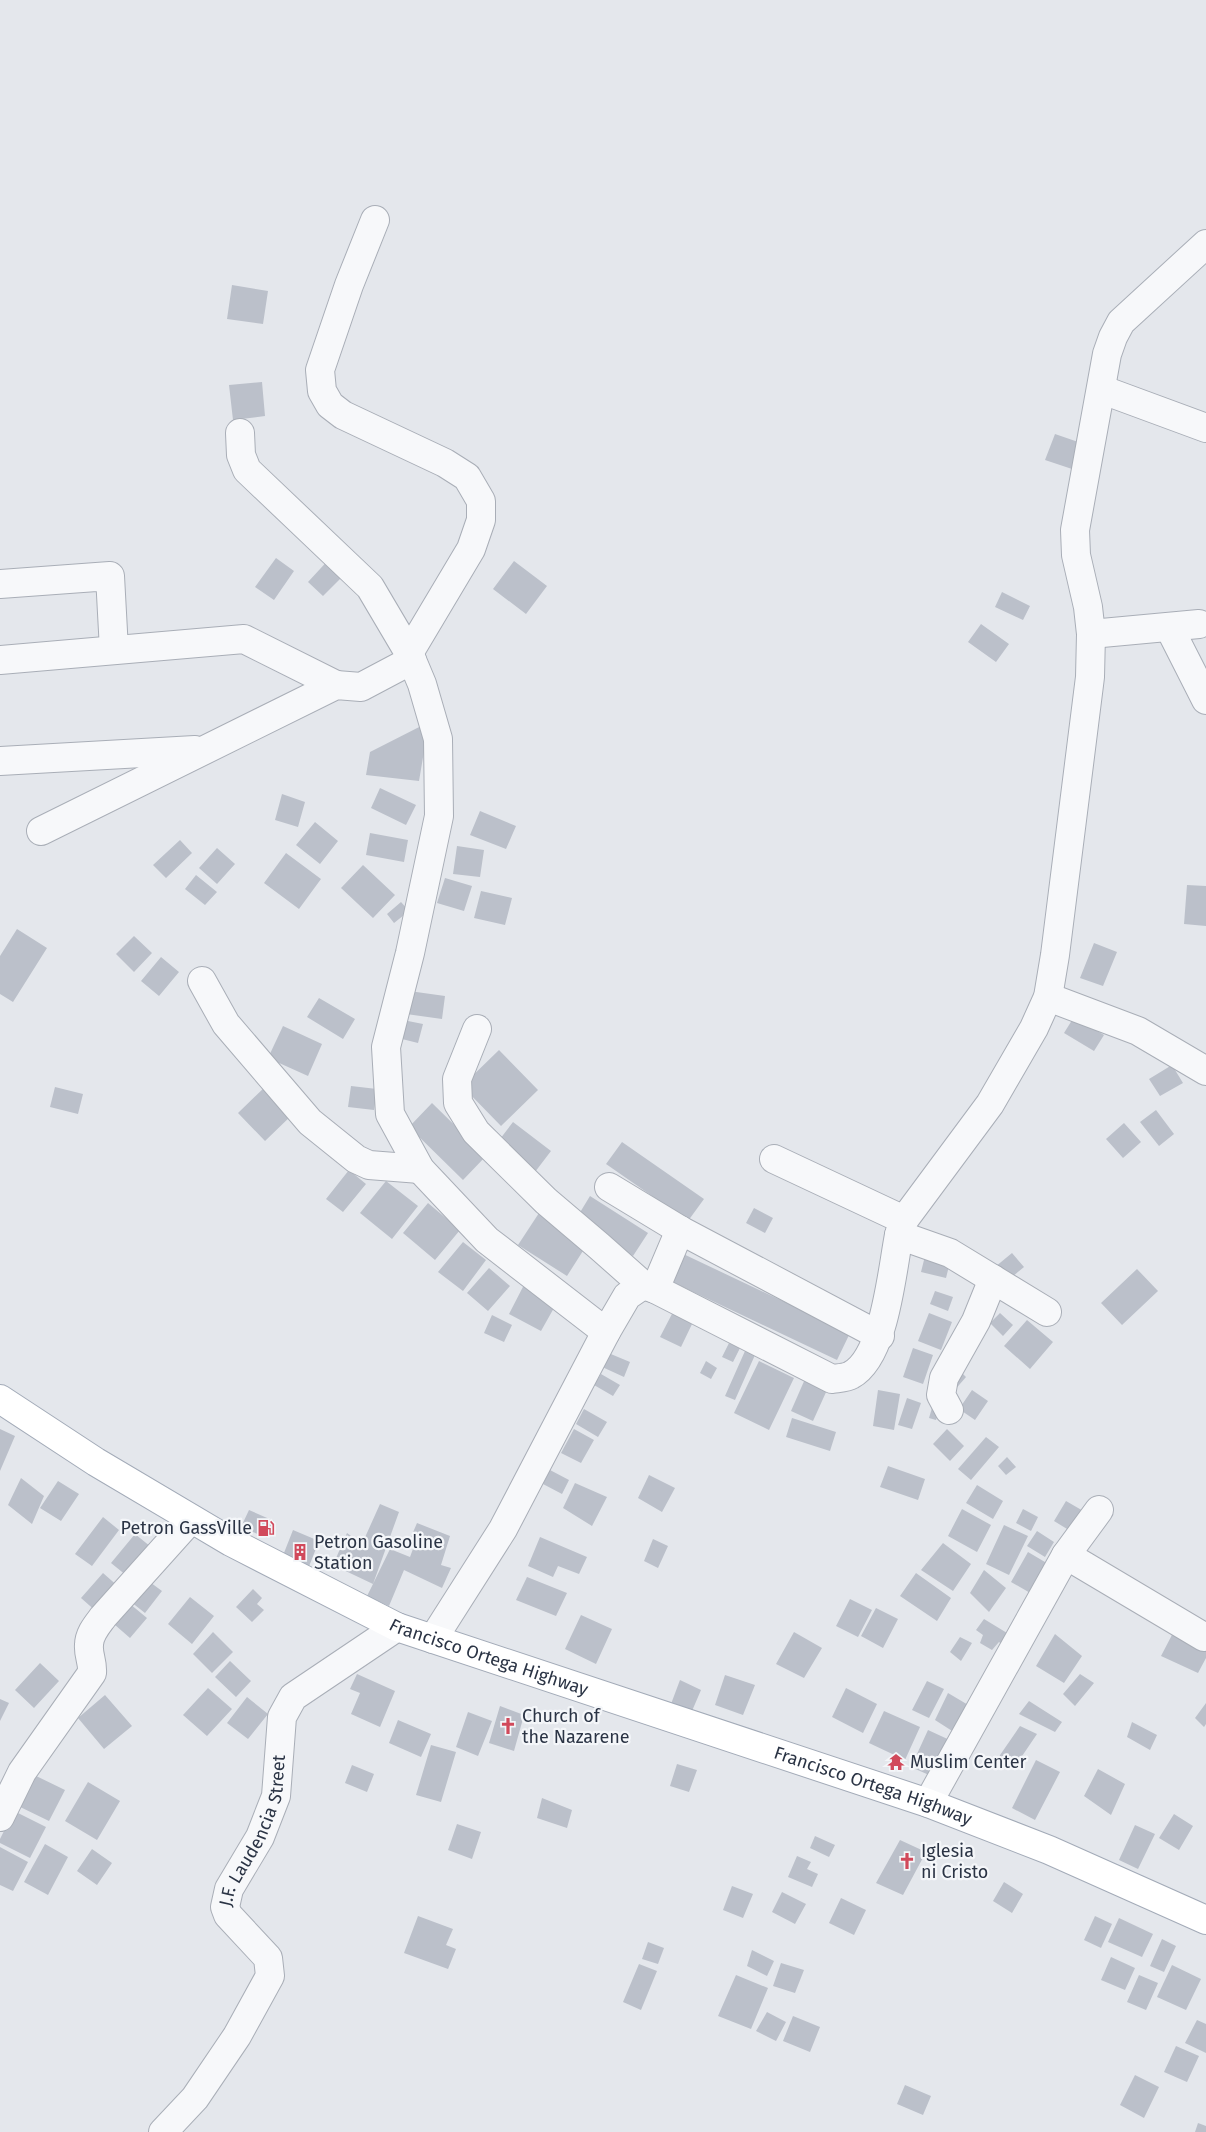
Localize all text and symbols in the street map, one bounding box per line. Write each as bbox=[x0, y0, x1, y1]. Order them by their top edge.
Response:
place label: Petron GassVille bbox=[121, 1517, 252, 1539]
fuel station icon: Petron GassVille bbox=[256, 1518, 276, 1538]
place label: Petron Gasoline Station bbox=[314, 1531, 443, 1574]
building icon: Petron Gasoline Station bbox=[290, 1542, 310, 1562]
street label: Francisco Ortega Highway bbox=[386, 1614, 591, 1701]
place label: Church of the Nazarene bbox=[522, 1705, 630, 1748]
church icon: Church of the Nazarene bbox=[498, 1716, 518, 1736]
street label: Francisco Ortega Highway bbox=[771, 1742, 975, 1830]
place label: Muslim Center bbox=[910, 1751, 1027, 1773]
temple icon: Muslim Center bbox=[886, 1752, 906, 1772]
street label: J.F. Laudencia Street bbox=[214, 1753, 290, 1909]
place label: Iglesia ni Cristo bbox=[921, 1840, 988, 1883]
church icon: Iglesia ni Cristo bbox=[897, 1851, 917, 1871]

